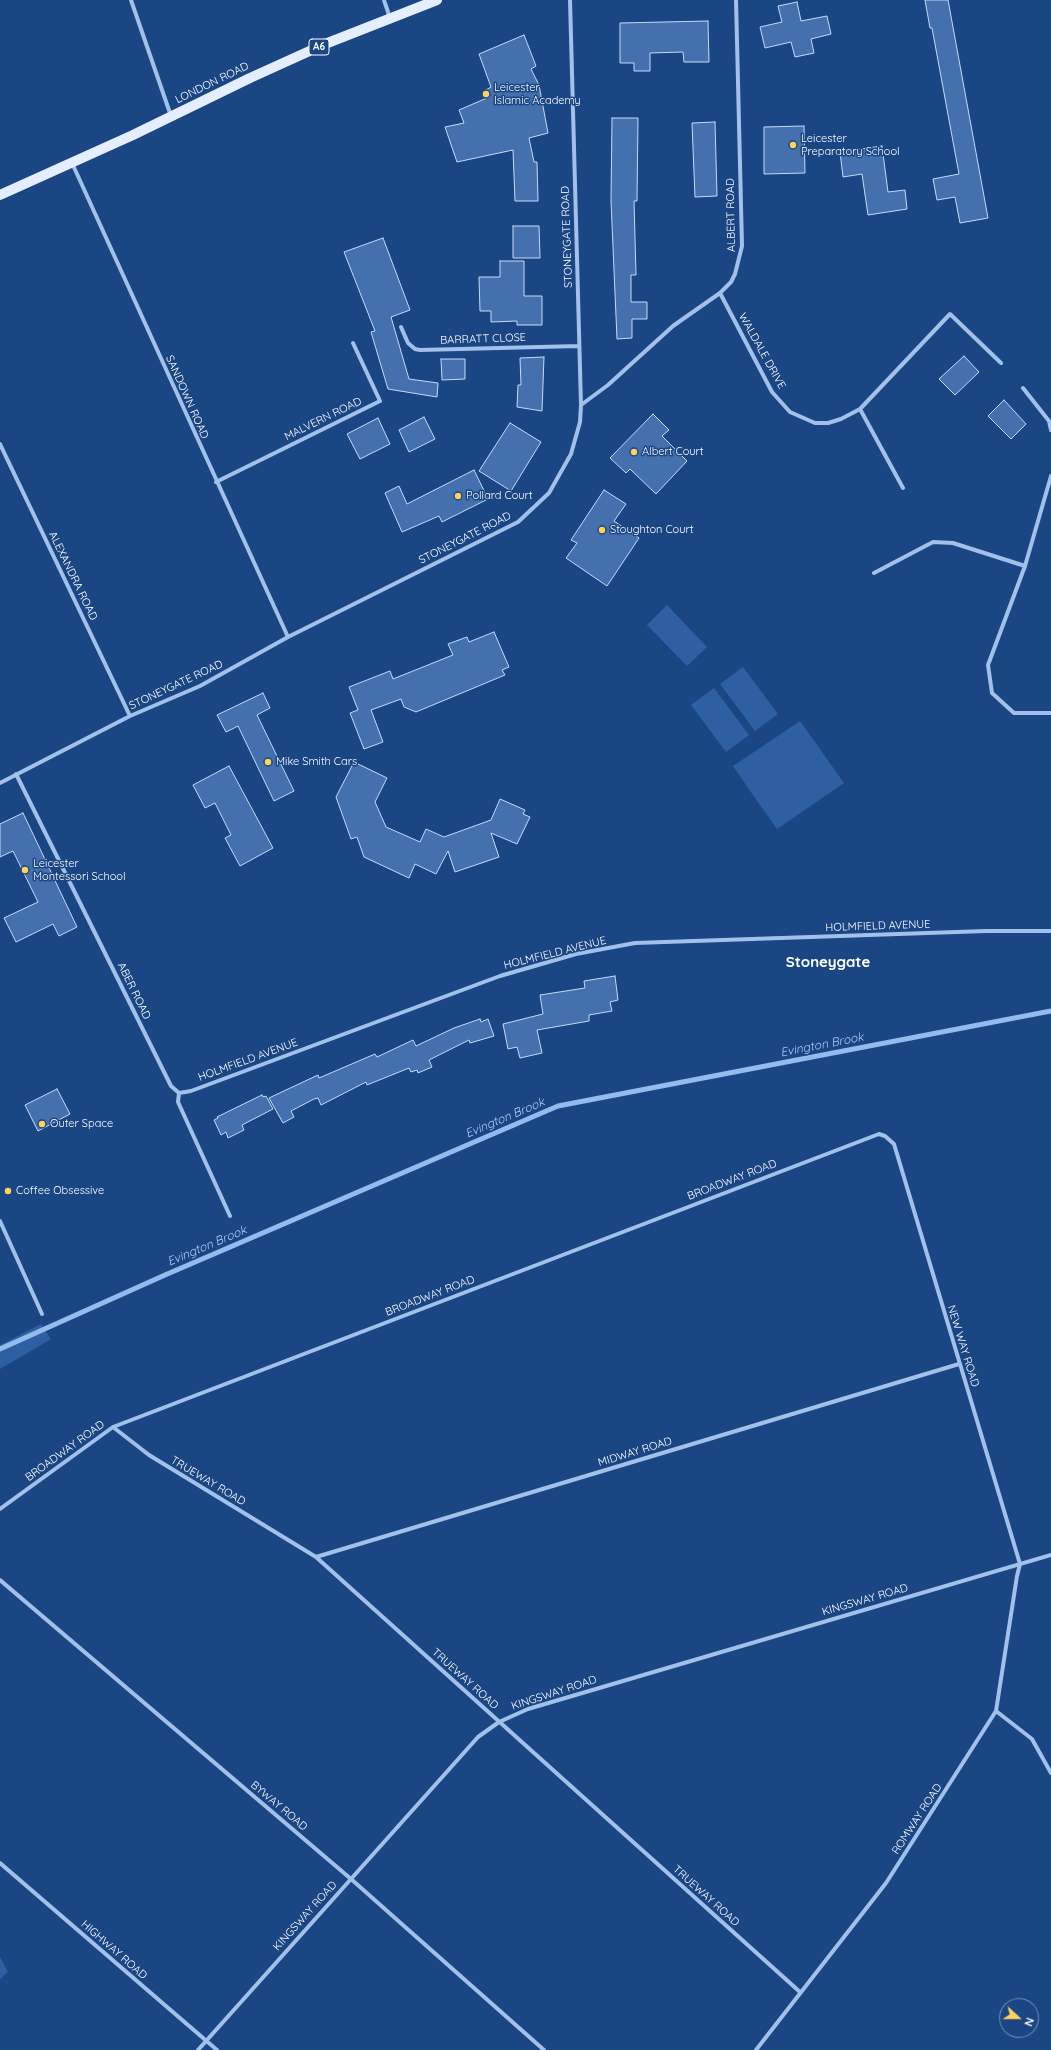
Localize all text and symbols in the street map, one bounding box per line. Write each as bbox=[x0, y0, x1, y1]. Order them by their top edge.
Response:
road number: A6 bbox=[309, 39, 329, 55]
street label: LONDON ROAD bbox=[173, 59, 251, 107]
place label: Leicester Islamic Academy bbox=[494, 81, 581, 107]
marker: Leicester Islamic Academy bbox=[481, 89, 491, 99]
place label: Leicester Preparatory School bbox=[801, 132, 900, 158]
marker: Leicester Preparatory School bbox=[788, 140, 798, 150]
street label: ALBERT ROAD bbox=[724, 178, 738, 252]
street label: STONEYGATE ROAD bbox=[559, 186, 575, 288]
street label: WALDALE DRIVE bbox=[736, 311, 788, 391]
street label: BARRATT CLOSE bbox=[440, 331, 526, 347]
street label: SANDOWN ROAD bbox=[163, 353, 211, 441]
street label: MALVERN ROAD bbox=[282, 395, 364, 443]
place label: Albert Court bbox=[642, 445, 704, 459]
marker: Albert Court bbox=[629, 447, 639, 457]
place label: Pollard Court bbox=[466, 489, 533, 503]
marker: Pollard Court bbox=[453, 491, 463, 501]
street label: STONEYGATE ROAD bbox=[417, 509, 513, 567]
place label: Stoughton Court bbox=[610, 523, 693, 537]
marker: Stoughton Court bbox=[597, 525, 607, 535]
street label: ALEXANDRA ROAD bbox=[46, 529, 100, 623]
street label: STONEYGATE ROAD bbox=[127, 657, 225, 713]
place label: Mike Smith Cars bbox=[276, 755, 357, 769]
marker: Mike Smith Cars bbox=[263, 757, 273, 767]
place label: Leicester Montessori School bbox=[33, 857, 125, 883]
marker: Leicester Montessori School bbox=[20, 865, 30, 875]
street label: HOLMFIELD AVENUE bbox=[825, 918, 931, 934]
street label: HOLMFIELD AVENUE bbox=[502, 934, 608, 972]
district label: Stoneygate bbox=[786, 953, 870, 971]
street label: ABER ROAD bbox=[115, 960, 153, 1022]
water label: Evington Brook bbox=[779, 1030, 865, 1060]
street label: HOLMFIELD AVENUE bbox=[196, 1036, 300, 1084]
water label: Evington Brook bbox=[463, 1095, 547, 1141]
place label: Outer Space bbox=[50, 1117, 113, 1131]
marker: Outer Space bbox=[37, 1119, 47, 1129]
street label: BROADWAY ROAD bbox=[685, 1157, 779, 1203]
place label: Coffee Obsessive bbox=[16, 1184, 104, 1198]
marker: Coffee Obsessive bbox=[3, 1186, 13, 1196]
water label: Evington Brook bbox=[165, 1223, 249, 1269]
street label: BROADWAY ROAD bbox=[383, 1273, 477, 1319]
street label: NEW WAY ROAD bbox=[944, 1304, 982, 1388]
street label: BROADWAY ROAD bbox=[23, 1418, 107, 1484]
street label: MIDWAY ROAD bbox=[596, 1434, 674, 1470]
street label: TRUEWAY ROAD bbox=[168, 1453, 248, 1509]
street label: KINGSWAY ROAD bbox=[820, 1581, 910, 1619]
street label: TRUEWAY ROAD bbox=[429, 1646, 501, 1712]
street label: KINGSWAY ROAD bbox=[510, 1673, 598, 1713]
street label: BYWAY ROAD bbox=[248, 1778, 310, 1834]
street label: ROMWAY ROAD bbox=[889, 1781, 945, 1857]
street label: TRUEWAY ROAD bbox=[670, 1863, 742, 1929]
street label: KINGSWAY ROAD bbox=[270, 1879, 340, 1953]
street label: HIGHWAY ROAD bbox=[78, 1918, 150, 1982]
north arrow bbox=[999, 1998, 1039, 2038]
text: N bbox=[1021, 2016, 1037, 2028]

